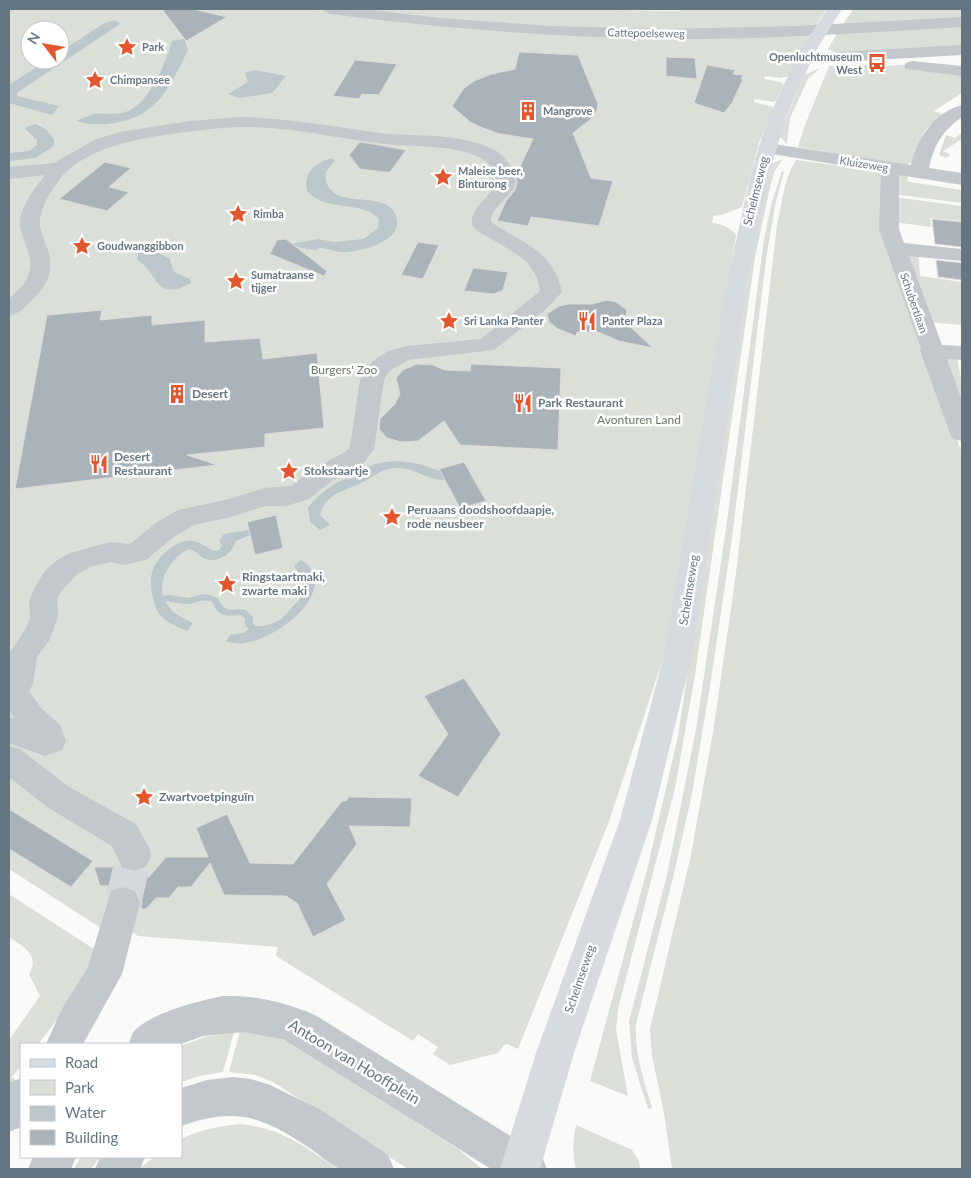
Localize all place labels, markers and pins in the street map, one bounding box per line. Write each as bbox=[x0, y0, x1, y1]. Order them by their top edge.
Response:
place icon: Park bbox=[116, 36, 138, 58]
place label: Park bbox=[142, 40, 164, 53]
place label: Openluchtmuseum West bbox=[769, 50, 863, 76]
bus stop icon: Openluchtmuseum West bbox=[866, 52, 888, 74]
place icon: Chimpansee bbox=[84, 69, 106, 91]
place label: Chimpansee bbox=[110, 73, 170, 86]
building icon: Mangrove bbox=[517, 100, 539, 122]
place label: Mangrove bbox=[543, 104, 593, 117]
place label: Maleise beer, Binturong bbox=[458, 164, 523, 190]
place icon: Maleise beer, Binturong bbox=[432, 166, 454, 188]
place icon: Rimba bbox=[227, 203, 249, 225]
place label: Rimba bbox=[253, 207, 284, 220]
place icon: Goudwanggibbon bbox=[71, 235, 93, 257]
place label: Goudwanggibbon bbox=[97, 239, 184, 252]
place label: Sumatraanse tijger bbox=[251, 268, 314, 294]
place icon: Sumatraanse tijger bbox=[225, 270, 247, 292]
place icon: Sri Lanka Panter bbox=[438, 310, 460, 332]
restaurant icon: Panter Plaza bbox=[576, 310, 598, 332]
place label: Sri Lanka Panter bbox=[464, 314, 544, 327]
place label: Panter Plaza bbox=[602, 314, 663, 327]
building icon: Desert bbox=[166, 383, 188, 405]
place label: Desert bbox=[192, 386, 229, 401]
restaurant icon: Park Restaurant bbox=[512, 392, 534, 414]
place label: Park Restaurant bbox=[538, 395, 624, 410]
place label: Desert Restaurant bbox=[114, 449, 172, 478]
restaurant icon: Desert Restaurant bbox=[88, 453, 110, 475]
place icon: Stokstaartje bbox=[278, 460, 300, 482]
place label: Stokstaartje bbox=[304, 463, 369, 478]
place label: Peruaans doodshoofdaapje, rode neusbeer bbox=[407, 502, 554, 531]
place icon: Peruaans doodshoofdaapje, rode neusbeer bbox=[381, 506, 403, 528]
place label: Ringstaartmaki, zwarte maki bbox=[242, 569, 325, 598]
place icon: Ringstaartmaki, zwarte maki bbox=[216, 573, 238, 595]
place icon: Zwartvoetpinguïn bbox=[133, 786, 155, 808]
place label: Zwartvoetpinguïn bbox=[159, 789, 254, 804]

